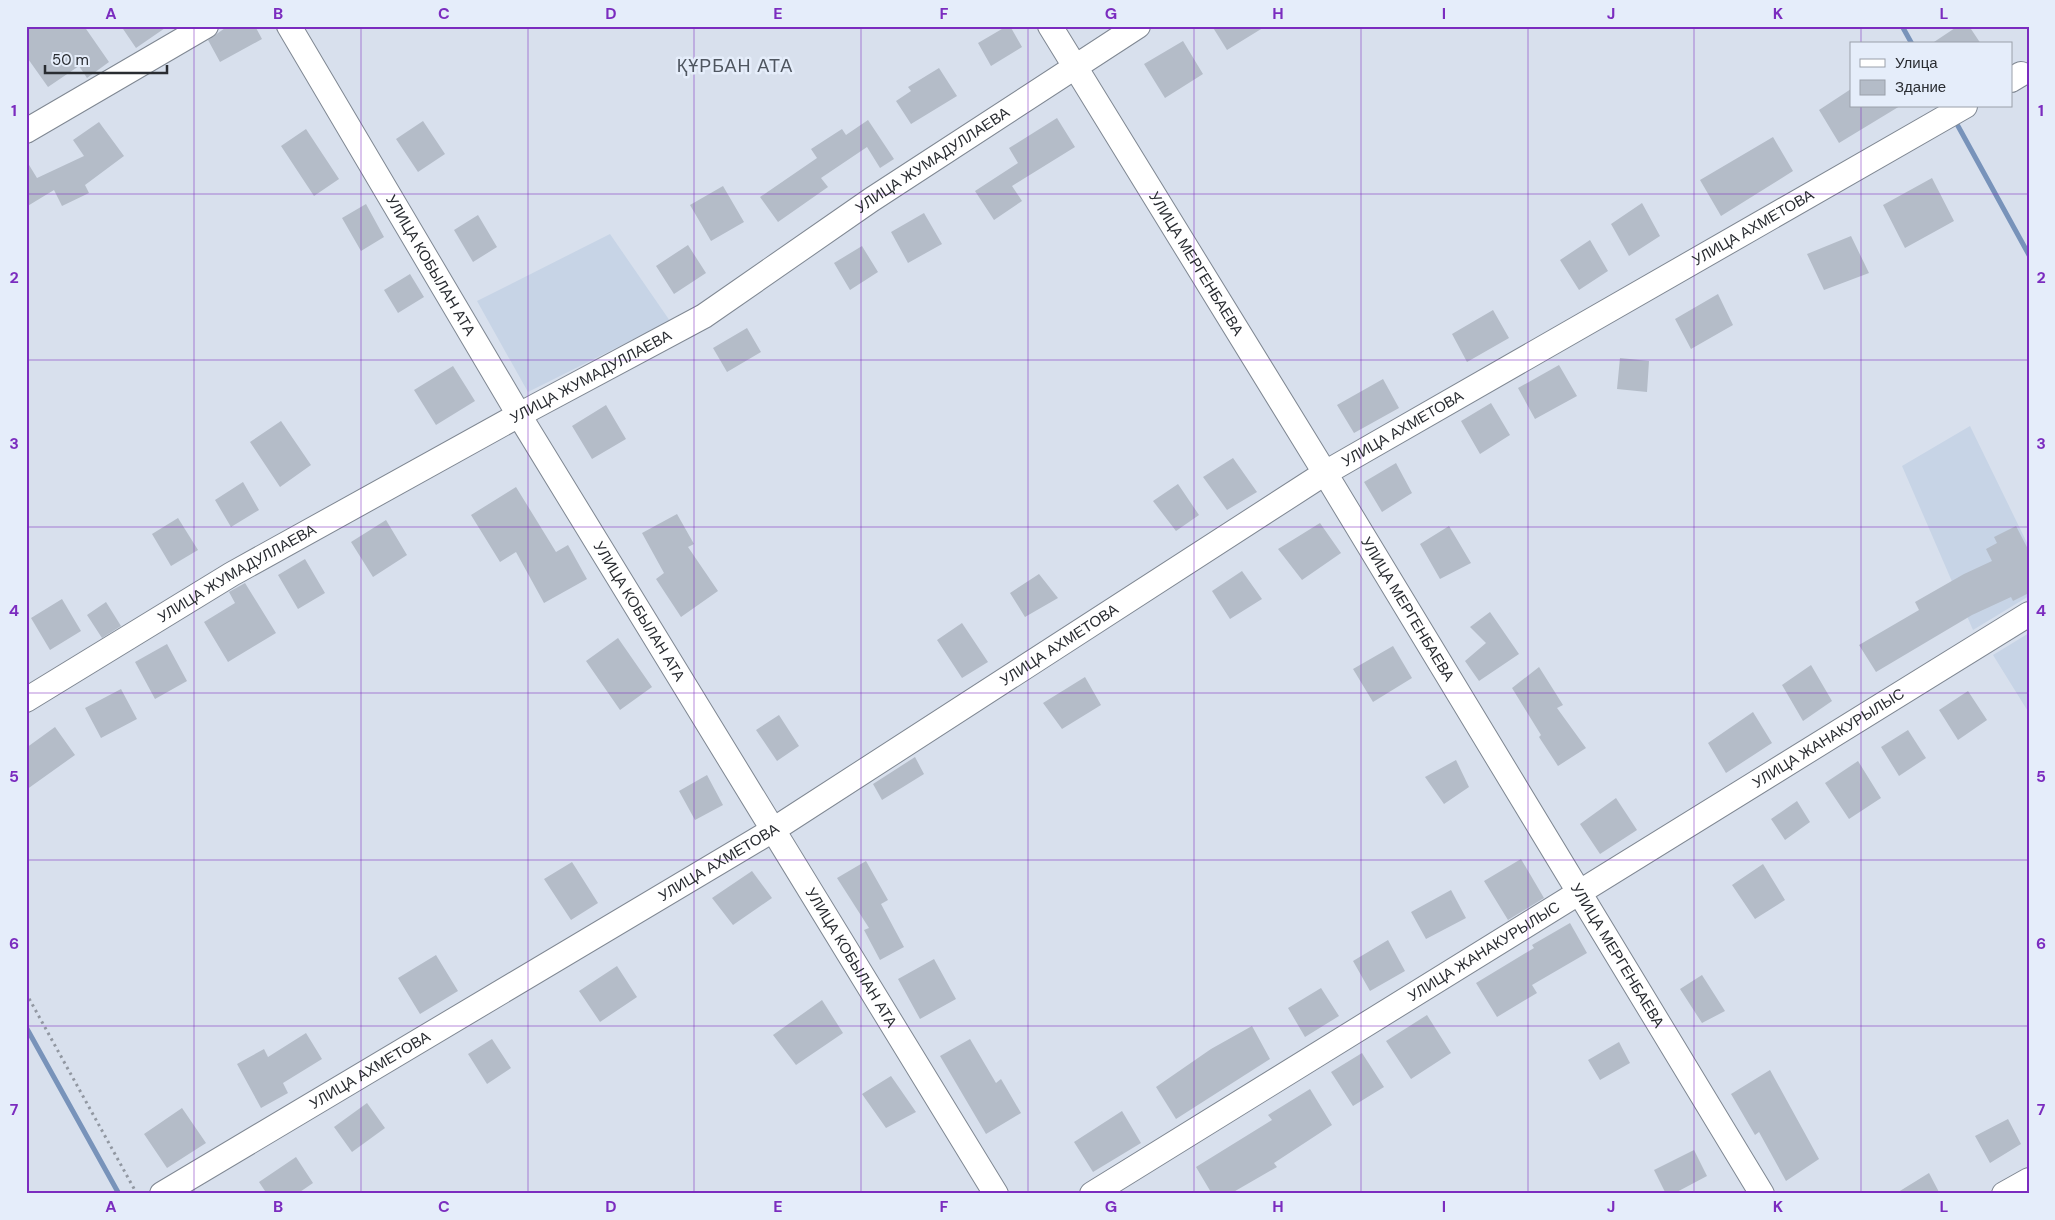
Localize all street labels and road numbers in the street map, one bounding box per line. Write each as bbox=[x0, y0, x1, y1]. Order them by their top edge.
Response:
street label: УЛИЦА ЖУМАДУЛЛАЕВА bbox=[851, 102, 1013, 218]
street label: УЛИЦА АХМЕТОВА bbox=[1689, 185, 1817, 270]
street label: УЛИЦА МЕРГЕНБАЕВА bbox=[1144, 188, 1248, 339]
street label: УЛИЦА КОБЫЛАН АТА bbox=[381, 191, 480, 339]
street label: УЛИЦА ЖУМАДУЛЛАЕВА bbox=[507, 325, 675, 428]
street label: УЛИЦА АХМЕТОВА bbox=[1338, 386, 1467, 471]
street label: УЛИЦА ЖУМАДУЛЛАЕВА bbox=[154, 519, 320, 627]
street label: УЛИЦА МЕРГЕНБАЕВА bbox=[1356, 533, 1459, 685]
street label: УЛИЦА КОБЫЛАН АТА bbox=[589, 538, 690, 685]
street label: УЛИЦА АХМЕТОВА bbox=[996, 599, 1122, 691]
street label: УЛИЦА ЖАНАКУРЫЛЫС bbox=[1749, 684, 1908, 793]
street label: УЛИЦА АХМЕТОВА bbox=[655, 819, 783, 906]
street label: УЛИЦА МЕРГЕНБАЕВА bbox=[1566, 880, 1669, 1031]
street label: УЛИЦА КОБЫЛАН АТА bbox=[801, 884, 902, 1031]
street label: УЛИЦА ЖАНАКУРЫЛЫС bbox=[1404, 897, 1564, 1006]
street label: УЛИЦА АХМЕТОВА bbox=[306, 1026, 434, 1114]

